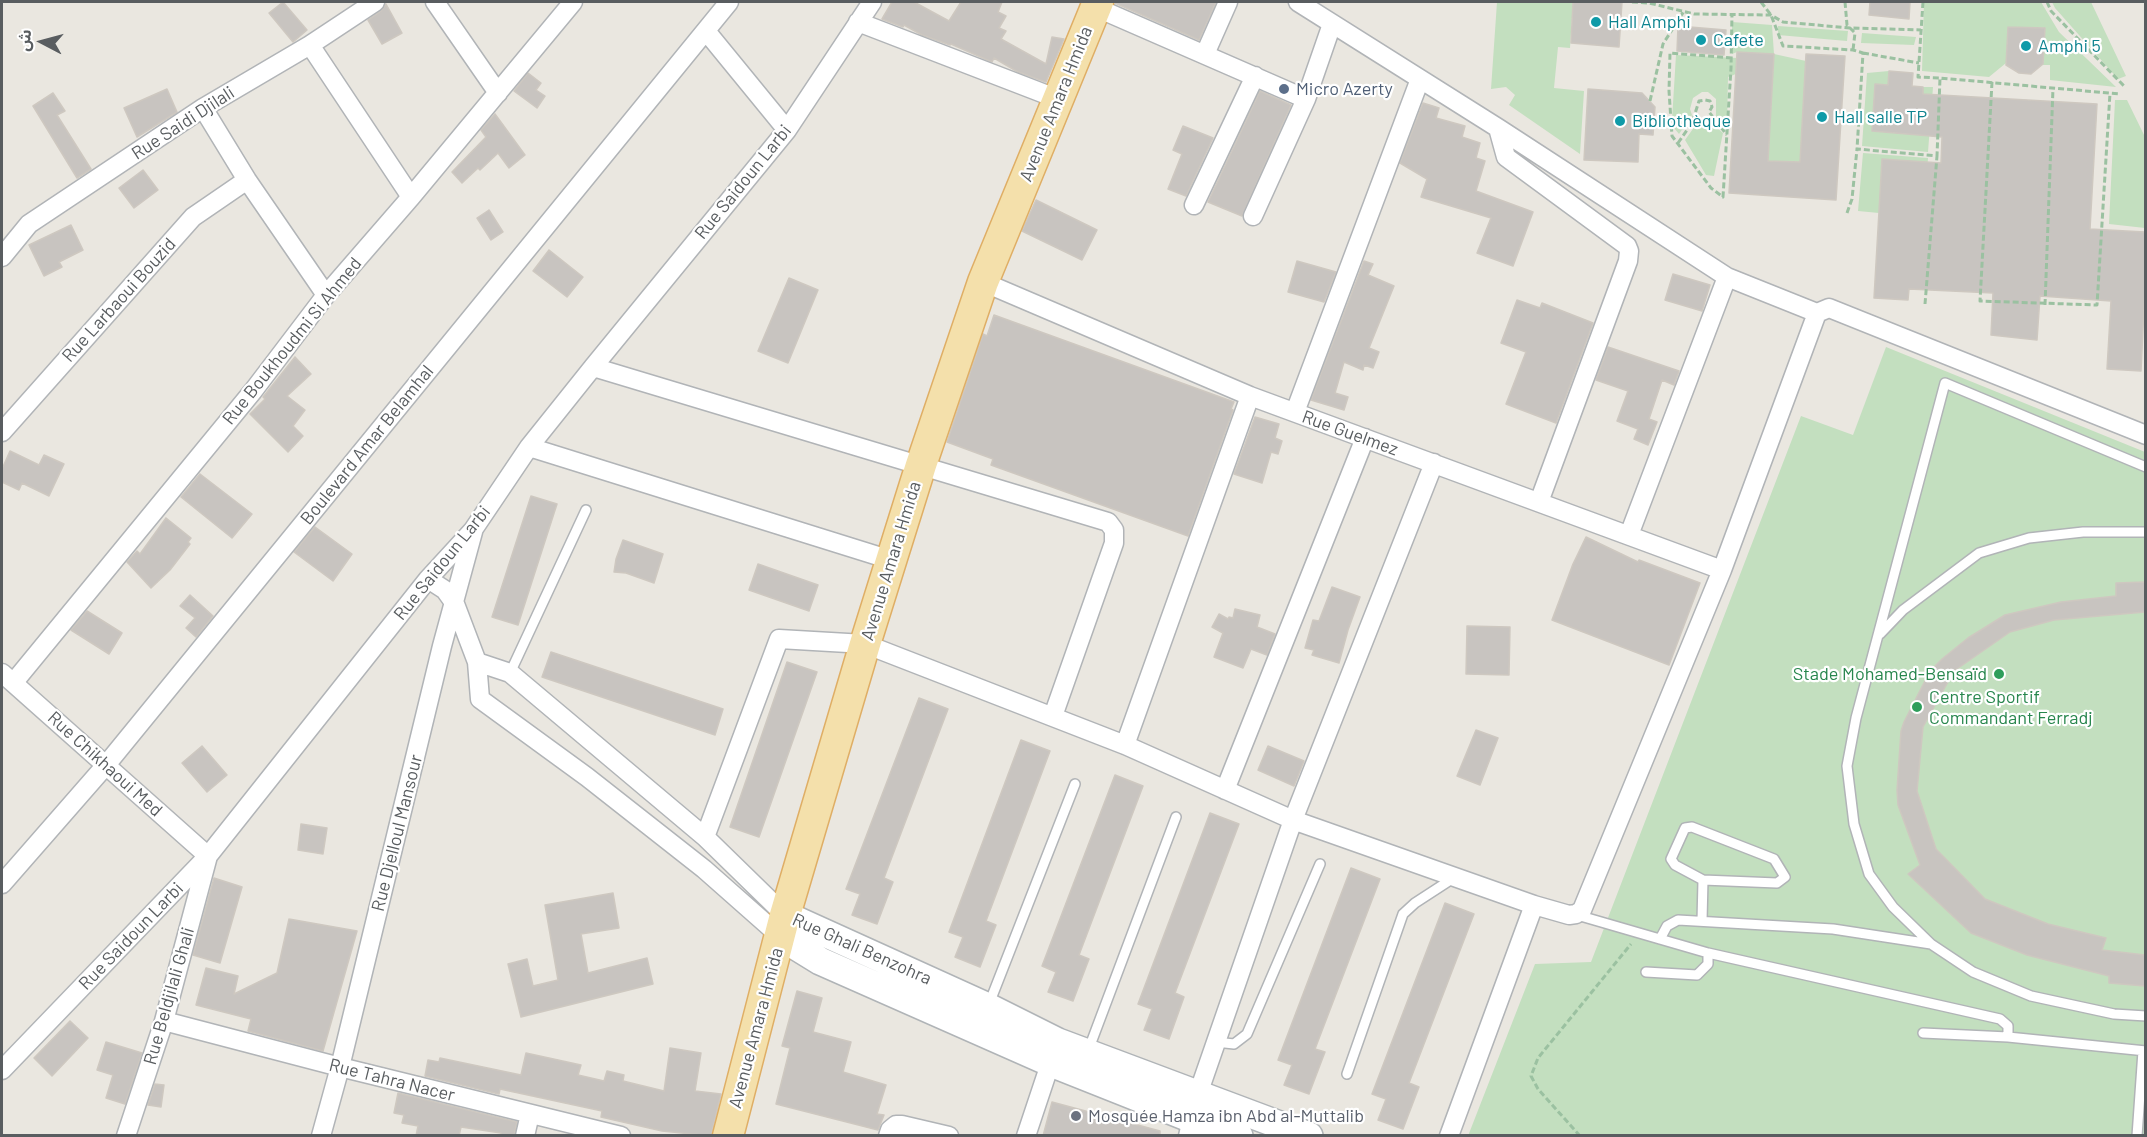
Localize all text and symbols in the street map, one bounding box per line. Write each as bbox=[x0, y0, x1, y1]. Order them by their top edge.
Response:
place label: Hall Amphi bbox=[1608, 11, 1691, 33]
north arrow bbox=[12, 12, 72, 72]
marker: Hall Amphi bbox=[1589, 15, 1603, 29]
street label: Avenue Amara Hmida bbox=[1015, 23, 1097, 185]
text: ش bbox=[13, 28, 34, 52]
place label: Cafete bbox=[1713, 29, 1764, 51]
marker: Cafete bbox=[1694, 33, 1708, 47]
place label: Amphi 5 bbox=[2038, 35, 2101, 57]
marker: Amphi 5 bbox=[2019, 39, 2033, 53]
place label: Micro Azerty bbox=[1296, 78, 1393, 100]
street label: Rue Saidi Djilali bbox=[127, 82, 239, 164]
marker: Micro Azerty bbox=[1277, 82, 1291, 96]
place label: Hall salle TP bbox=[1834, 106, 1927, 128]
place label: Bibliothèque bbox=[1632, 110, 1731, 132]
marker: Hall salle TP bbox=[1815, 110, 1829, 124]
marker: Bibliothèque bbox=[1613, 114, 1627, 128]
street label: Rue Saidoun Larbi bbox=[690, 120, 796, 244]
street label: Rue Larbaoui Bouzid bbox=[58, 233, 180, 367]
street label: Rue Boukhoudmi Si Ahmed bbox=[218, 253, 366, 429]
street label: Boulevard Amar Belamhal bbox=[296, 361, 438, 529]
street label: Rue Guelmez bbox=[1299, 406, 1401, 460]
street label: Avenue Amara Hmida bbox=[856, 479, 926, 643]
street label: Rue Saidoun Larbi bbox=[389, 501, 495, 625]
place label: Stade Mohamed-Bensaïd bbox=[1793, 663, 1987, 685]
marker: Stade Mohamed-Bensaïd bbox=[1992, 667, 2006, 681]
place label: Centre Sportif Commandant Ferradj bbox=[1929, 686, 2093, 728]
marker: Centre Sportif Commandant Ferradj bbox=[1910, 700, 1924, 714]
street label: Rue Chikhaoui Med bbox=[43, 707, 167, 821]
street label: Rue Djelloul Mansour bbox=[367, 752, 427, 914]
street label: Rue Saidoun Larbi bbox=[74, 878, 188, 994]
street label: Rue Ghali Benzohra bbox=[789, 909, 935, 989]
street label: Rue Beldjilali Ghali bbox=[139, 925, 199, 1067]
street label: Avenue Amara Hmida bbox=[724, 945, 788, 1111]
street label: Rue Tahra Nacer bbox=[327, 1054, 457, 1106]
place label: Mosquée Hamza ibn Abd al-Muttalib bbox=[1088, 1105, 1364, 1127]
marker: Mosquée Hamza ibn Abd al-Muttalib bbox=[1069, 1109, 1083, 1123]

